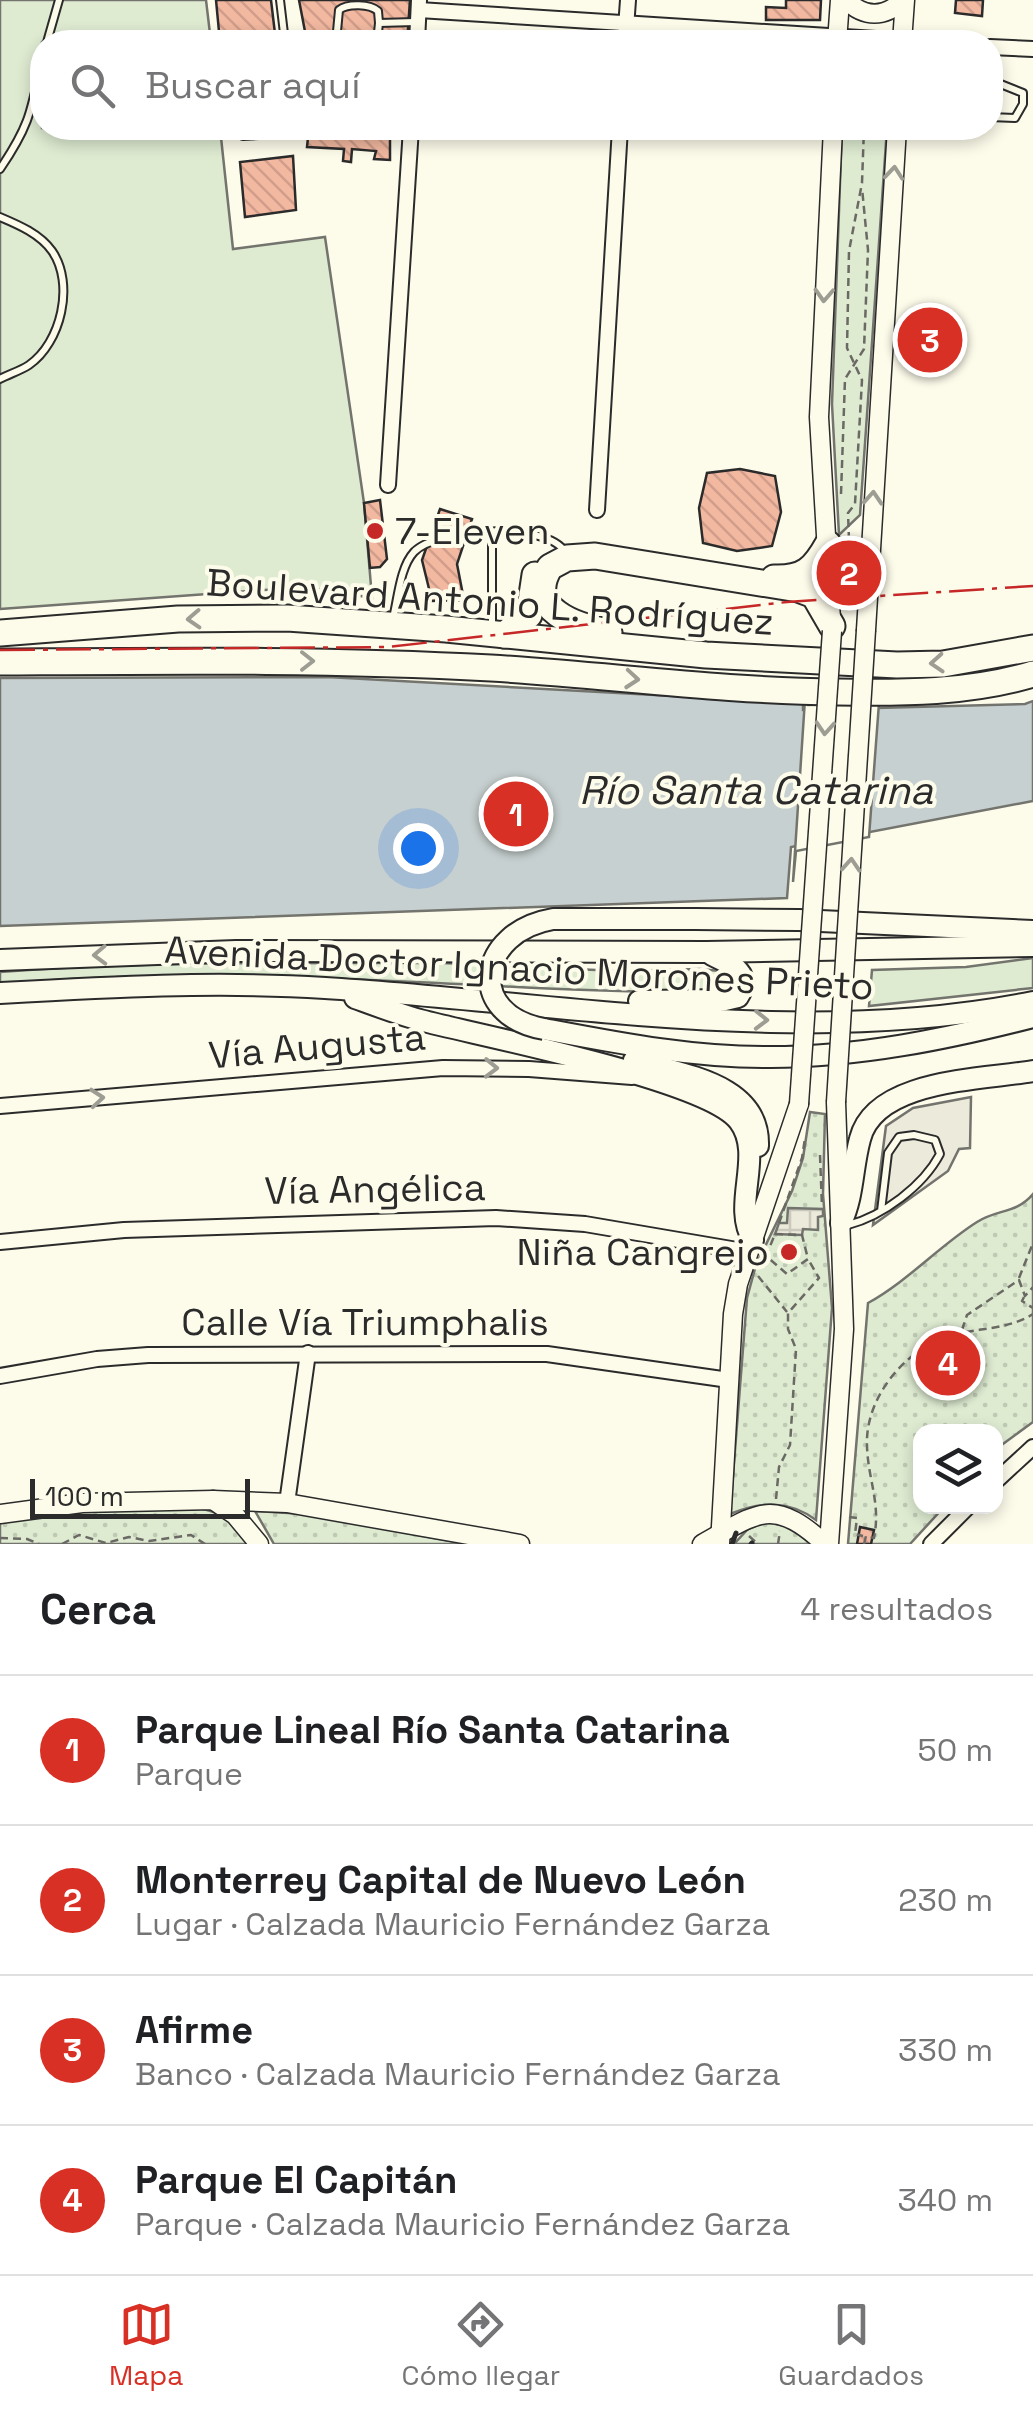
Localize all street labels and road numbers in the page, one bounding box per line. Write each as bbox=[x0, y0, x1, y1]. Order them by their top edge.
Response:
street label: Boulevard Antonio L. Rodríguez bbox=[205, 558, 775, 646]
street label: Avenida Doctor Ignacio Morones Prieto bbox=[163, 925, 875, 1011]
street label: Vía Augusta bbox=[207, 1013, 427, 1079]
street label: Vía Angélica bbox=[264, 1163, 486, 1215]
street label: Calle Vía Triumphalis bbox=[181, 1298, 549, 1346]

